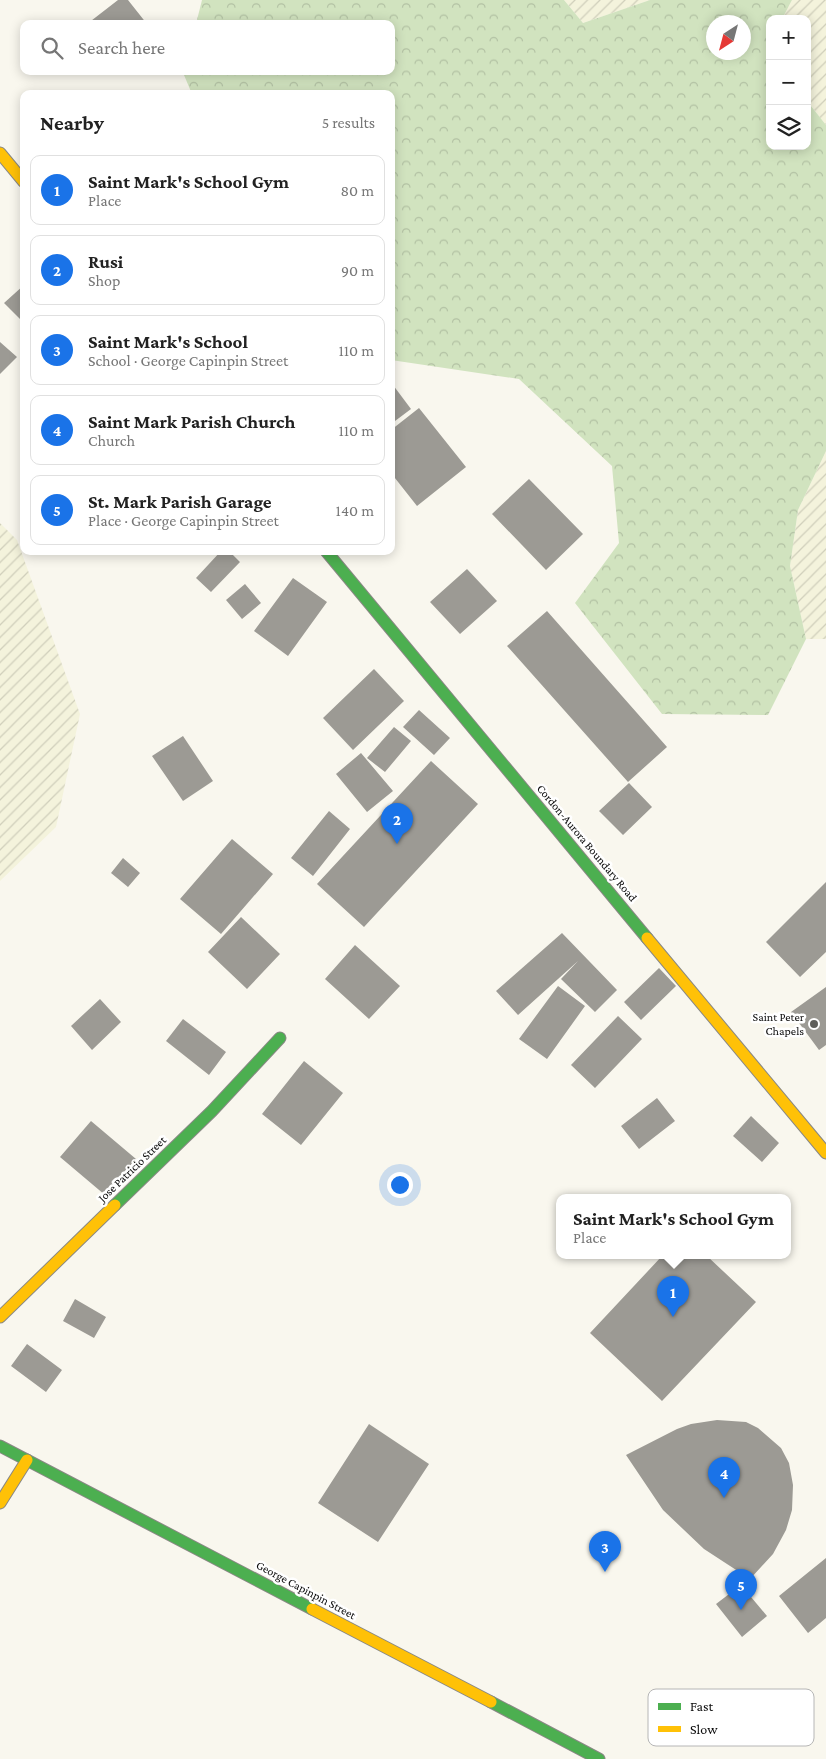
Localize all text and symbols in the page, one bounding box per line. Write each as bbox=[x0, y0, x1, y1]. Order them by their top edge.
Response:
north arrow bbox=[706, 15, 751, 60]
map controls bbox=[766, 15, 811, 150]
button: + bbox=[766, 15, 811, 60]
search box bbox=[20, 20, 395, 75]
icon: search bbox=[38, 34, 66, 62]
text: Search here bbox=[78, 37, 165, 58]
button: − bbox=[766, 60, 811, 105]
button: layers bbox=[766, 105, 811, 150]
text: Nearby bbox=[40, 111, 104, 135]
text: 5 results bbox=[322, 114, 375, 131]
text: Saint Mark's School Gym bbox=[88, 171, 289, 192]
text: 1 bbox=[54, 182, 60, 199]
text: 80 m bbox=[340, 182, 374, 199]
text: Place bbox=[88, 192, 121, 209]
text: Rusi bbox=[88, 251, 123, 272]
text: 2 bbox=[53, 262, 61, 279]
text: 90 m bbox=[341, 262, 374, 279]
text: Shop bbox=[88, 272, 120, 289]
text: Saint Mark's School bbox=[88, 331, 248, 352]
text: 3 bbox=[53, 342, 61, 359]
text: 110 m bbox=[338, 342, 374, 359]
text: School · George Capinpin Street bbox=[88, 352, 288, 369]
text: Saint Mark Parish Church bbox=[88, 411, 295, 432]
text: 4 bbox=[53, 422, 61, 439]
text: 110 m bbox=[338, 422, 374, 439]
text: Church bbox=[88, 432, 135, 449]
text: St. Mark Parish Garage bbox=[88, 491, 272, 512]
text: 5 bbox=[53, 502, 61, 519]
text: 140 m bbox=[336, 502, 374, 519]
text: Place · George Capinpin Street bbox=[88, 512, 279, 529]
street label: Cordon-Aurora Boundary Road bbox=[534, 782, 641, 905]
pin: 2 bbox=[381, 803, 413, 844]
place label: Saint Peter Chapels bbox=[753, 1010, 805, 1038]
marker: Saint Peter Chapels bbox=[808, 1018, 820, 1030]
street label: Jose Patricio Street bbox=[94, 1132, 170, 1206]
your location bbox=[387, 1172, 413, 1198]
popup bbox=[556, 1194, 791, 1259]
text: Saint Mark's School Gym bbox=[573, 1208, 774, 1229]
text: Place bbox=[573, 1229, 606, 1246]
pin: 1 bbox=[657, 1276, 689, 1317]
pin: 4 bbox=[708, 1457, 740, 1498]
pin: 3 bbox=[589, 1531, 621, 1572]
street label: George Capinpin Street bbox=[254, 1558, 359, 1623]
pin: 5 bbox=[725, 1569, 757, 1610]
legend bbox=[648, 1689, 814, 1746]
text: Fast bbox=[690, 1698, 714, 1714]
text: Slow bbox=[690, 1721, 718, 1737]

